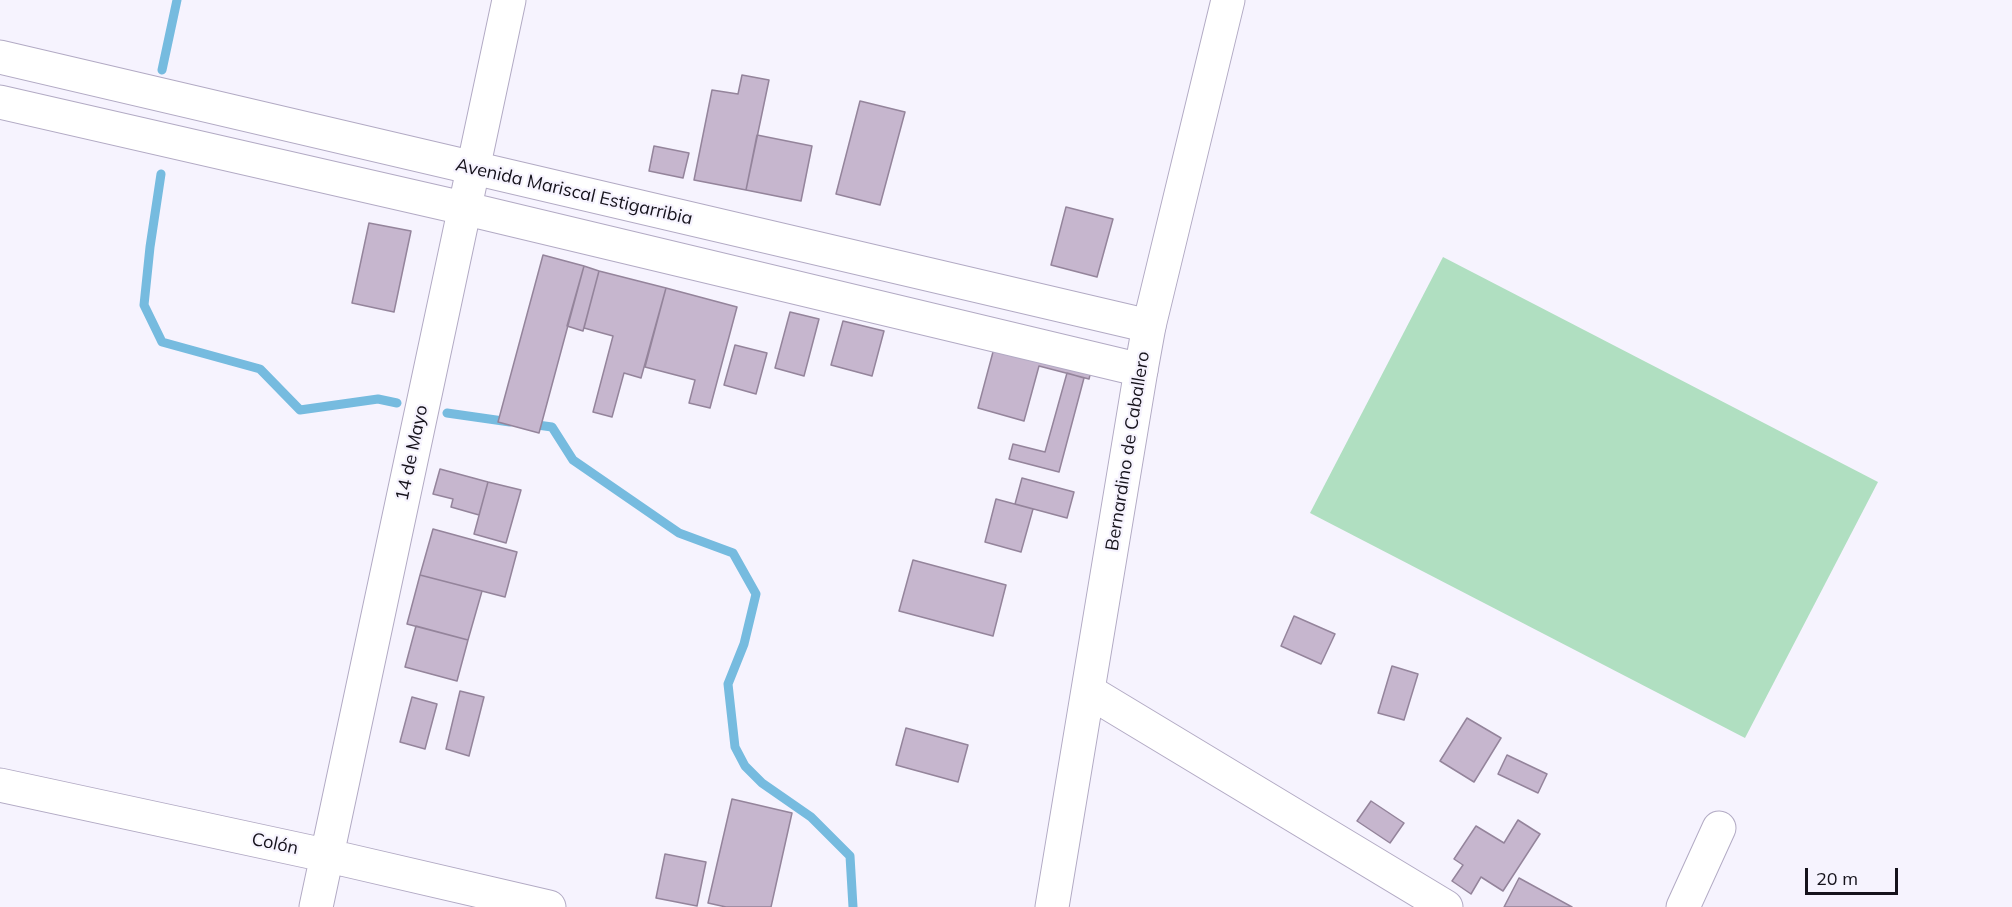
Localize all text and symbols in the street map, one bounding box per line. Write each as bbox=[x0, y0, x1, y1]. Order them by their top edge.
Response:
street label: Avenida Mariscal Estigarribia bbox=[453, 154, 695, 230]
street label: Bernardino de Caballero bbox=[1102, 350, 1154, 552]
street label: 14 de Mayo bbox=[391, 403, 433, 503]
street label: Colón bbox=[250, 829, 300, 859]
scale bar bbox=[1808, 856, 1901, 894]
text: 20 m bbox=[1816, 867, 1858, 890]

